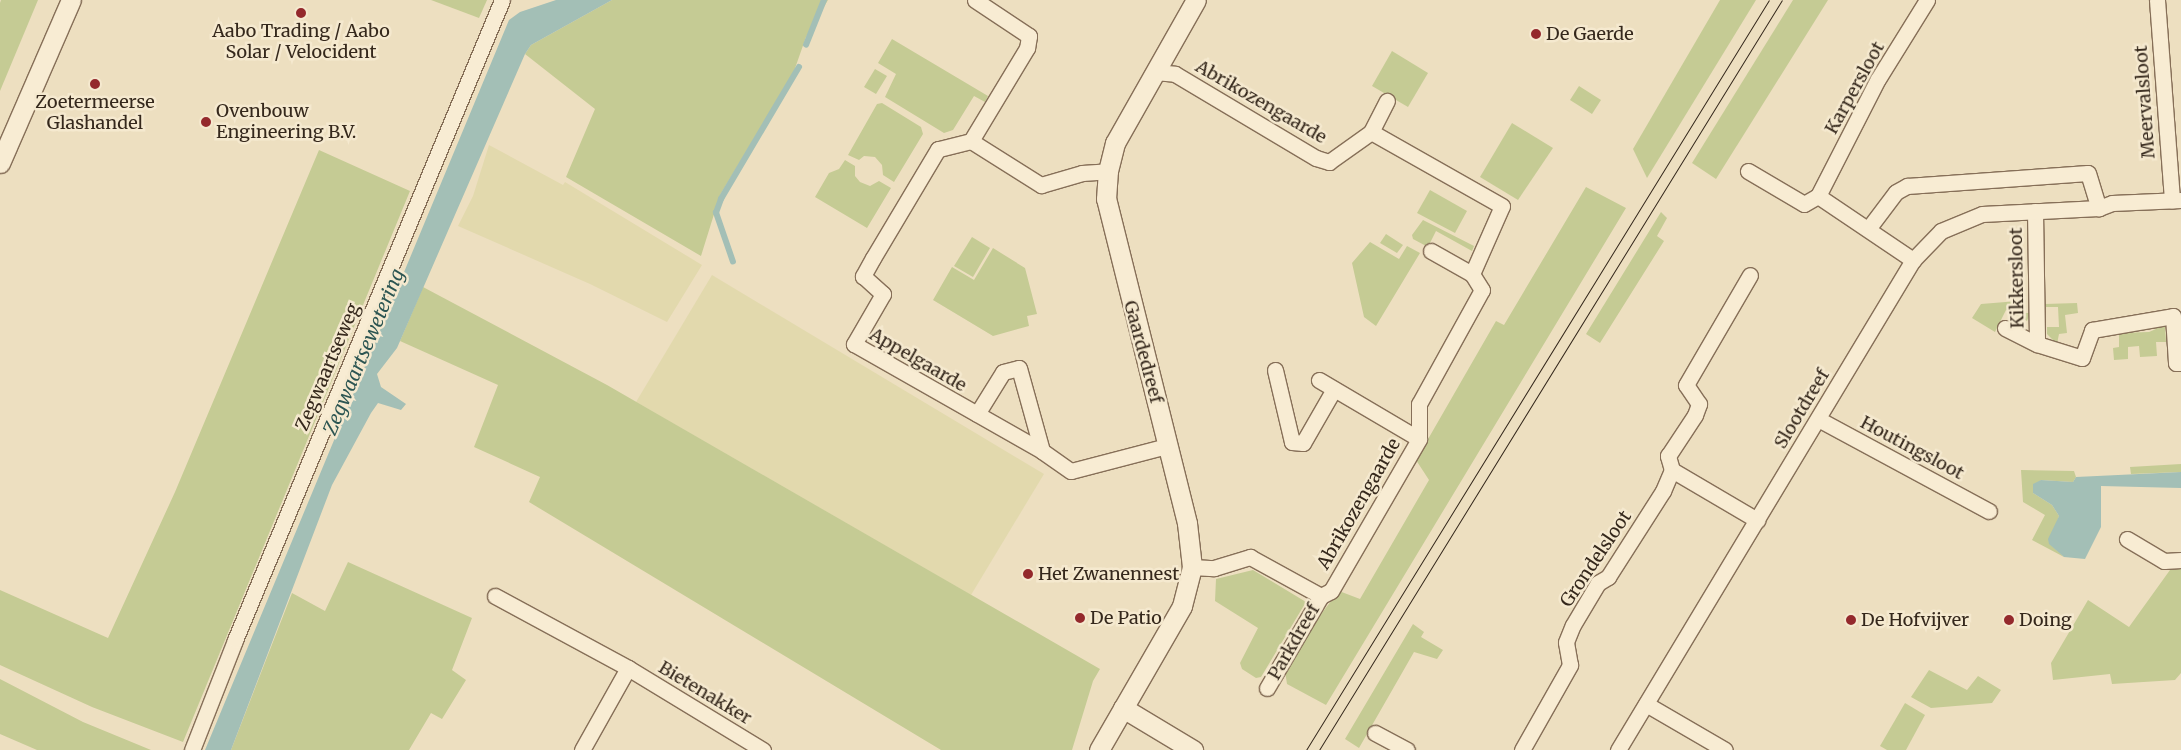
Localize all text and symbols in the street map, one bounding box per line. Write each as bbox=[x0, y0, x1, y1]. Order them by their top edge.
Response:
marker: Aabo Trading / Aabo Solar / Velocident bbox=[295, 7, 307, 19]
place label: Aabo Trading / Aabo Solar / Velocident bbox=[212, 21, 390, 64]
place label: De Gaerde bbox=[1546, 23, 1634, 45]
marker: De Gaerde bbox=[1530, 28, 1542, 40]
street label: Karpersloot bbox=[1821, 38, 1889, 138]
street label: Meervalsloot bbox=[2130, 45, 2160, 159]
street label: Abrikozengaarde bbox=[1192, 56, 1330, 148]
marker: Zoetermeerse Glashandel bbox=[89, 78, 101, 90]
place label: Zoetermeerse Glashandel bbox=[35, 92, 155, 134]
place label: Ovenbouw Engineering B.V. bbox=[216, 101, 356, 144]
marker: Ovenbouw Engineering B.V. bbox=[200, 116, 212, 128]
street label: Kikkersloot bbox=[2005, 227, 2029, 329]
water label: Zegwaartsewetering bbox=[319, 266, 409, 438]
street label: Gaardedreef bbox=[1119, 298, 1167, 406]
street label: Zegwaartseweg bbox=[291, 300, 365, 434]
street label: Appelgaarde bbox=[866, 324, 970, 396]
street label: Slootdreef bbox=[1770, 365, 1834, 453]
street label: Houtingsloot bbox=[1857, 412, 1967, 484]
street label: Abrikozengaarde bbox=[1313, 435, 1405, 573]
street label: Grondelsloot bbox=[1556, 507, 1636, 611]
place label: Het Zwanennest bbox=[1038, 563, 1179, 585]
marker: Het Zwanennest bbox=[1022, 568, 1034, 580]
street label: Parkdreef bbox=[1264, 600, 1324, 684]
place label: De Patio bbox=[1090, 607, 1162, 629]
place label: De Hofvijver bbox=[1861, 609, 1969, 631]
place label: Doing bbox=[2019, 609, 2072, 631]
marker: De Patio bbox=[1074, 612, 1086, 624]
marker: De Hofvijver bbox=[1845, 614, 1857, 626]
marker: Doing bbox=[2003, 614, 2015, 626]
street label: Bietenakker bbox=[655, 657, 755, 729]

